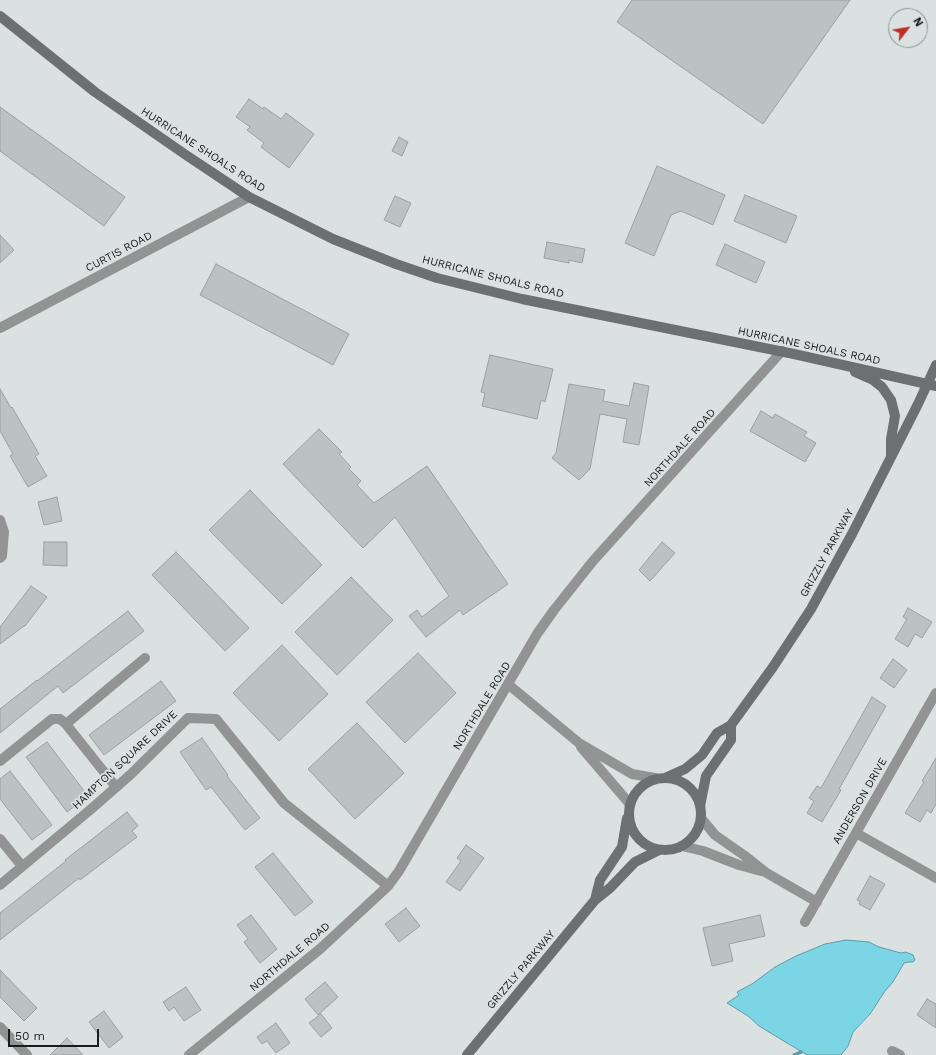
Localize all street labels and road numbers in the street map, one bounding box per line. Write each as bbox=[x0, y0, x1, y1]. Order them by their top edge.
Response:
street label: HURRICANE SHOALS ROAD bbox=[138, 105, 268, 195]
street label: CURTIS ROAD bbox=[83, 229, 155, 275]
street label: HURRICANE SHOALS ROAD bbox=[421, 253, 565, 301]
street label: HURRICANE SHOALS ROAD bbox=[736, 324, 882, 368]
street label: NORTHDALE ROAD bbox=[641, 406, 719, 490]
street label: GRIZZLY PARKWAY bbox=[797, 507, 857, 599]
street label: NORTHDALE ROAD bbox=[450, 659, 514, 753]
street label: HAMPTON SQUARE DRIVE bbox=[70, 708, 180, 812]
street label: ANDERSON DRIVE bbox=[830, 756, 890, 846]
street label: NORTHDALE ROAD bbox=[247, 920, 333, 994]
street label: GRIZZLY PARKWAY bbox=[484, 928, 558, 1012]

